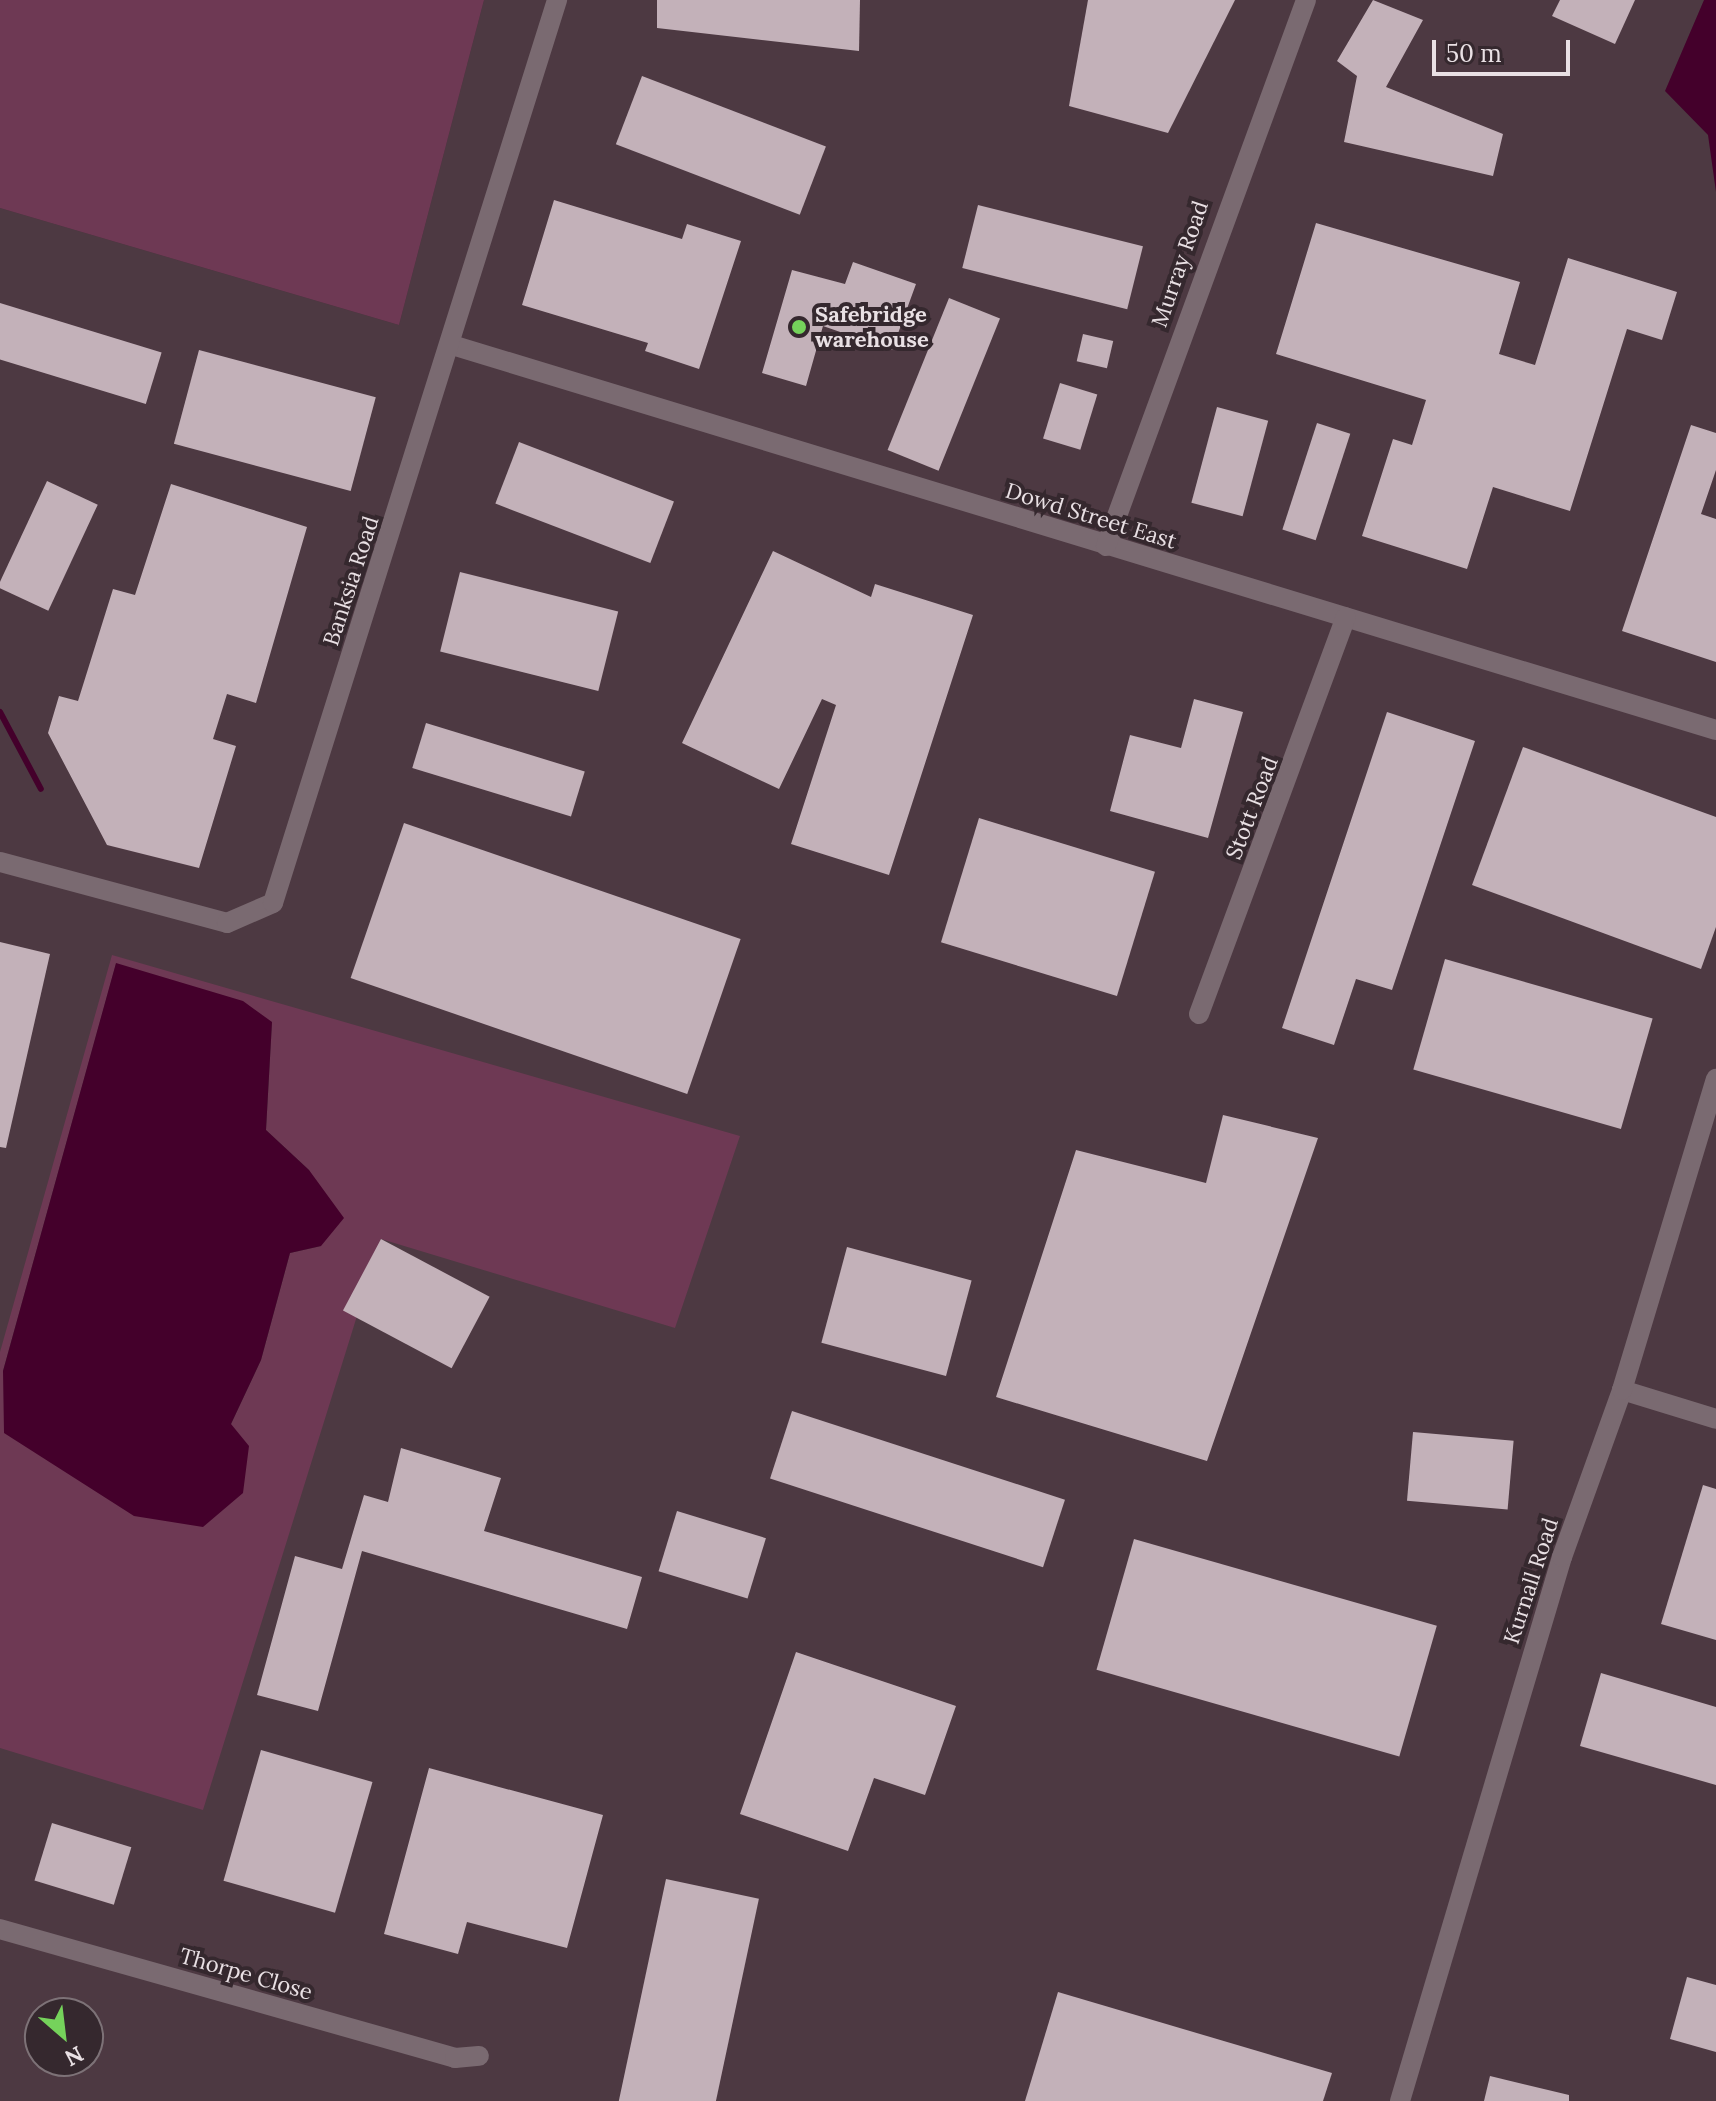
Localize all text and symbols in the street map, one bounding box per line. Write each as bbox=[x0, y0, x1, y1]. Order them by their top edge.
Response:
scale bar bbox=[1436, 24, 1574, 74]
text: 50 m bbox=[1446, 38, 1502, 69]
street label: Murray Road bbox=[1146, 197, 1214, 331]
place label: Safebridge warehouse bbox=[815, 301, 929, 352]
marker: Safebridge warehouse bbox=[790, 318, 808, 336]
street label: Dowd Street East bbox=[1002, 477, 1180, 555]
street label: Banksia Road bbox=[318, 513, 384, 649]
street label: Stott Road bbox=[1220, 753, 1284, 863]
street label: Kurnall Road bbox=[1498, 1515, 1564, 1647]
street label: Thorpe Close bbox=[177, 1942, 315, 2006]
north arrow bbox=[24, 1997, 104, 2077]
text: N bbox=[60, 2040, 88, 2073]

